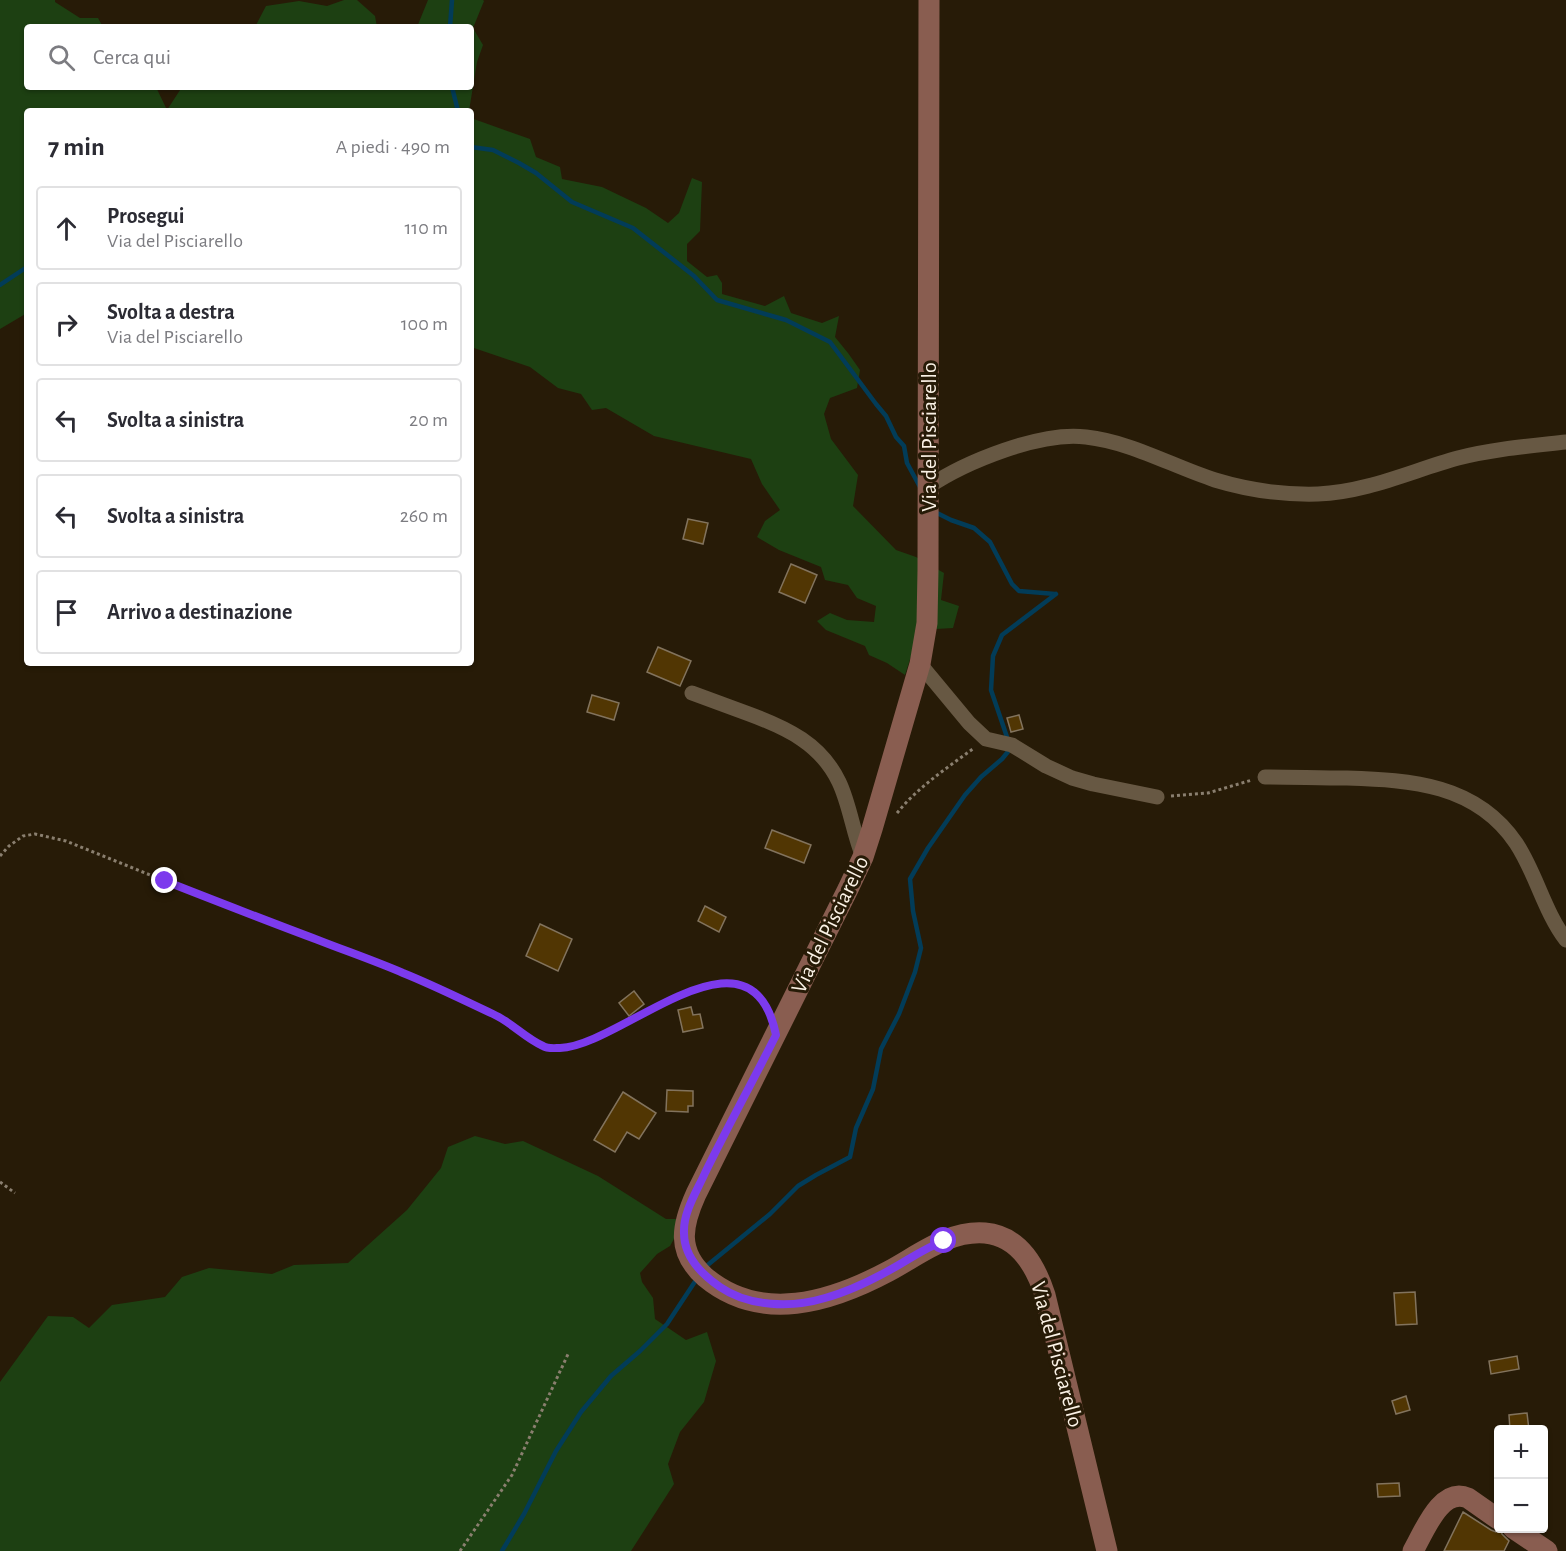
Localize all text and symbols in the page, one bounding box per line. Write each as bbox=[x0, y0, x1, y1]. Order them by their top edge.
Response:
search box bbox=[24, 24, 474, 90]
icon: search bbox=[45, 41, 78, 74]
text: Cerca qui bbox=[93, 46, 171, 68]
text: 7 min bbox=[48, 134, 105, 160]
text: A piedi · 490 m bbox=[336, 137, 450, 157]
text: Prosegui bbox=[107, 205, 184, 227]
icon: ahead bbox=[50, 212, 83, 245]
text: 110 m bbox=[404, 218, 448, 238]
text: Via del Pisciarello bbox=[107, 231, 243, 251]
text: Svolta a destra bbox=[107, 301, 235, 323]
icon: right bbox=[50, 308, 83, 341]
text: 100 m bbox=[401, 314, 448, 334]
text: Via del Pisciarello bbox=[107, 327, 243, 347]
street label: Via del Pisciarello bbox=[918, 362, 940, 512]
icon: left bbox=[50, 404, 83, 437]
text: Svolta a sinistra bbox=[107, 409, 244, 431]
text: 20 m bbox=[409, 410, 448, 430]
icon: left bbox=[50, 500, 83, 533]
text: Svolta a sinistra bbox=[107, 505, 244, 527]
text: 260 m bbox=[400, 506, 448, 526]
icon: arrive bbox=[50, 596, 83, 629]
text: Arrivo a destinazione bbox=[107, 601, 292, 623]
street label: Via del Pisciarello bbox=[787, 852, 873, 997]
route end bbox=[151, 867, 177, 893]
route start bbox=[930, 1227, 956, 1253]
street label: Via del Pisciarello bbox=[1027, 1279, 1087, 1429]
map controls bbox=[1494, 1425, 1548, 1533]
button: + bbox=[1494, 1425, 1548, 1479]
button: − bbox=[1494, 1479, 1548, 1533]

